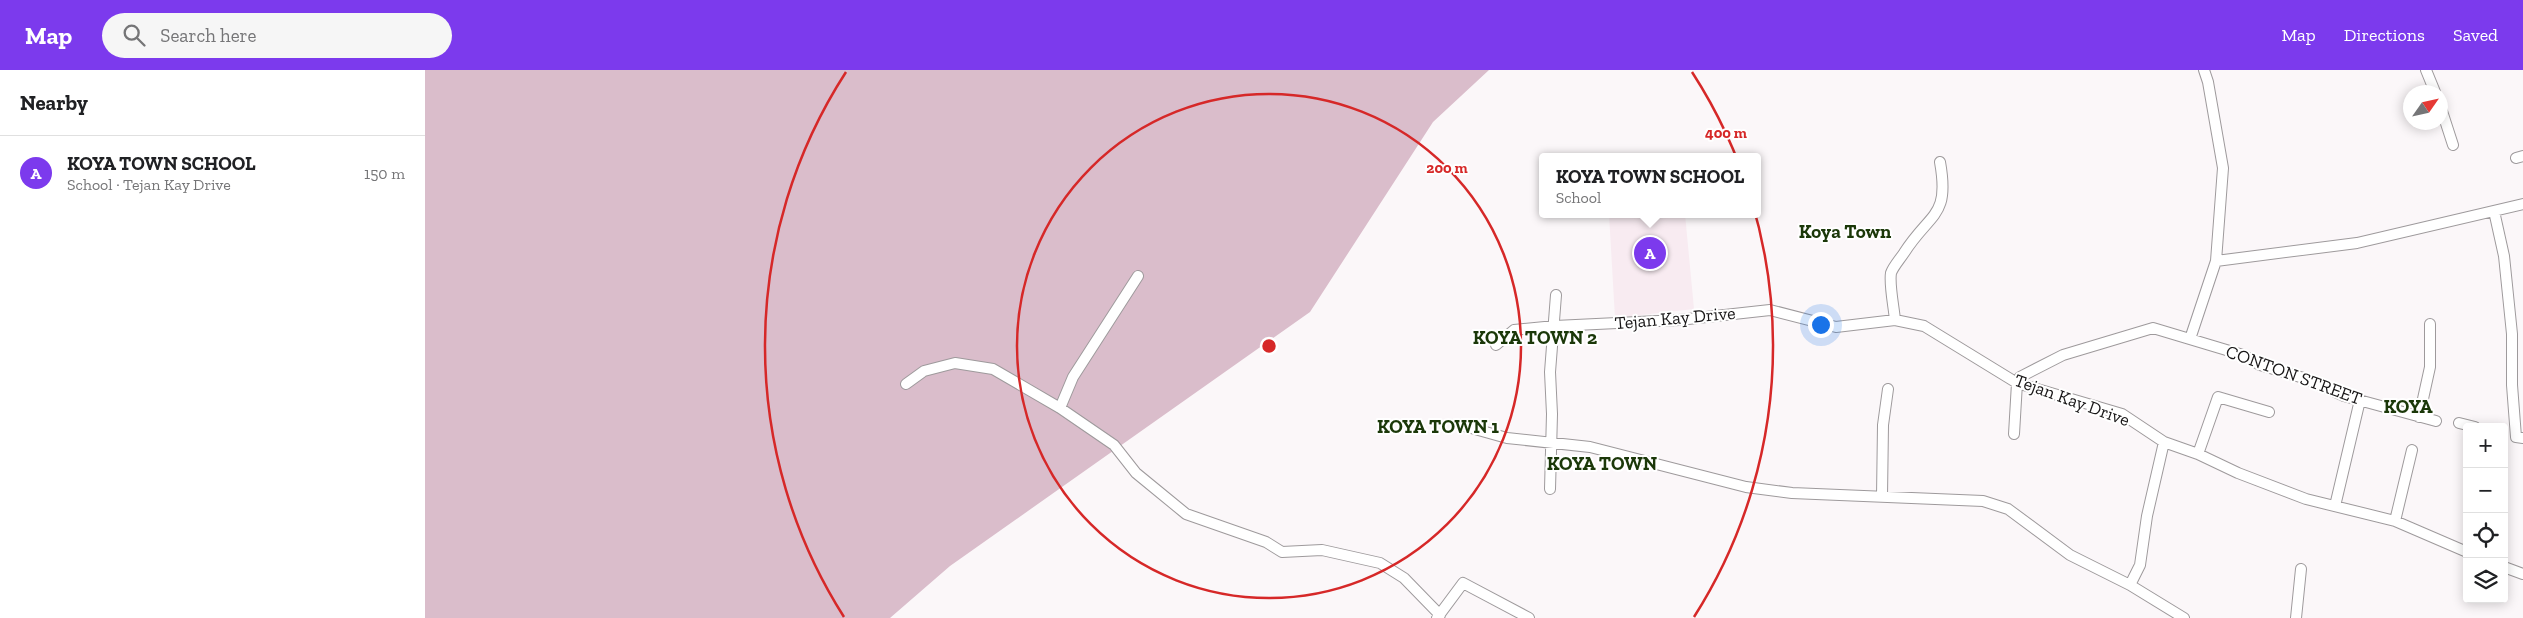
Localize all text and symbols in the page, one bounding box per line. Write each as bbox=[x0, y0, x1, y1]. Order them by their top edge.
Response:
search box bbox=[102, 13, 452, 58]
text: Map bbox=[25, 21, 72, 50]
icon: search bbox=[120, 21, 148, 49]
text: Search here bbox=[160, 24, 257, 47]
text: Map bbox=[2281, 24, 2316, 46]
text: Directions bbox=[2344, 24, 2425, 46]
text: Saved bbox=[2453, 24, 2498, 46]
north arrow bbox=[2403, 85, 2448, 130]
text: Nearby bbox=[20, 90, 88, 115]
text: 400 m bbox=[1705, 124, 1747, 142]
text: KOYA TOWN SCHOOL bbox=[67, 152, 256, 175]
popup bbox=[1539, 153, 1761, 218]
text: 200 m bbox=[1426, 159, 1468, 177]
text: A bbox=[31, 164, 42, 183]
text: 150 m bbox=[364, 164, 405, 183]
text: KOYA TOWN SCHOOL bbox=[1556, 165, 1744, 188]
text: School · Tejan Kay Drive bbox=[67, 175, 231, 194]
text: School bbox=[1556, 188, 1601, 207]
district label: Koya Town bbox=[1799, 220, 1892, 243]
pin: A bbox=[1634, 234, 1666, 272]
street label: Tejan Kay Drive bbox=[1614, 302, 1736, 334]
your location bbox=[1808, 312, 1834, 338]
district label: KOYA TOWN 2 bbox=[1473, 326, 1597, 349]
centre of rings bbox=[1260, 337, 1278, 355]
street label: CONTON STREET bbox=[2223, 340, 2365, 410]
street label: Tejan Kay Drive bbox=[2011, 369, 2133, 431]
district label: KOYA bbox=[2384, 395, 2433, 418]
district label: KOYA TOWN 1 bbox=[1377, 415, 1499, 438]
map controls bbox=[2463, 423, 2508, 603]
button: + bbox=[2463, 423, 2508, 468]
district label: KOYA TOWN bbox=[1547, 452, 1657, 475]
button: − bbox=[2463, 468, 2508, 513]
button: locate bbox=[2463, 513, 2508, 558]
button: layers bbox=[2463, 558, 2508, 603]

